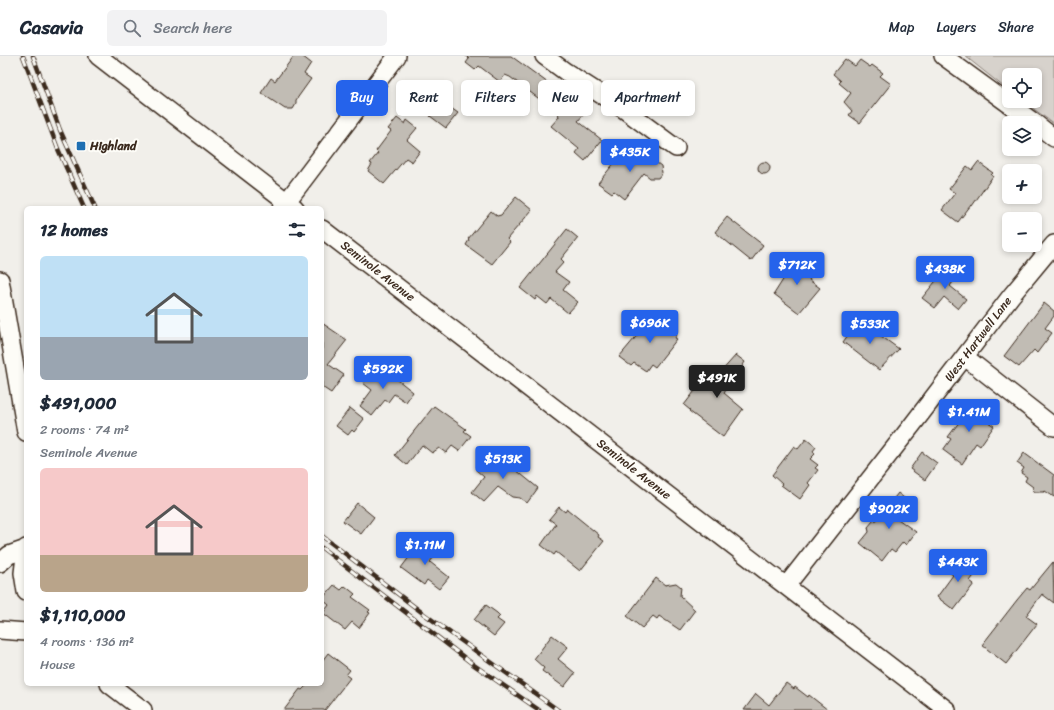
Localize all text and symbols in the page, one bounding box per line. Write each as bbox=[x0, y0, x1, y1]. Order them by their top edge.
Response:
search box bbox=[107, 10, 387, 46]
text: Casavia bbox=[20, 11, 83, 44]
text: Search here bbox=[153, 15, 232, 41]
text: Map bbox=[889, 15, 914, 40]
text: Layers bbox=[936, 15, 976, 40]
text: Share bbox=[998, 15, 1034, 40]
icon: search bbox=[121, 17, 143, 39]
map controls bbox=[1002, 68, 1042, 252]
button: locate bbox=[1002, 68, 1042, 108]
chip: Buy bbox=[336, 80, 388, 116]
chip: Rent bbox=[396, 80, 453, 116]
chip: Filters bbox=[461, 80, 530, 116]
chip: New bbox=[538, 80, 593, 116]
chip: Apartment bbox=[601, 80, 695, 116]
button: layers bbox=[1002, 116, 1042, 156]
place label: Highland bbox=[89, 135, 138, 157]
pin: $435K bbox=[602, 139, 658, 173]
marker: Highland bbox=[75, 140, 87, 152]
text: $435K bbox=[610, 140, 650, 163]
button: + bbox=[1002, 164, 1042, 204]
button: − bbox=[1002, 212, 1042, 252]
text: 12 homes bbox=[40, 215, 108, 245]
icon: filters bbox=[286, 219, 308, 241]
street label: Seminole Avenue bbox=[336, 235, 420, 307]
pin: $712K bbox=[769, 252, 825, 286]
text: $712K bbox=[778, 253, 816, 276]
pin: $438K bbox=[917, 256, 973, 290]
text: $438K bbox=[925, 257, 965, 280]
icon: home bbox=[138, 282, 210, 354]
street label: West Hartwell Lane bbox=[938, 292, 1018, 386]
pin: $696K bbox=[622, 310, 678, 344]
text: $696K bbox=[630, 311, 670, 334]
pin: $533K bbox=[842, 311, 898, 345]
text: $533K bbox=[851, 312, 889, 335]
pin: $592K bbox=[355, 356, 411, 390]
text: $592K bbox=[363, 357, 403, 380]
pin: $491K bbox=[689, 365, 745, 399]
text: $491K bbox=[698, 366, 736, 389]
text: $491,000 bbox=[40, 388, 117, 418]
pin: $1.41M bbox=[936, 399, 1002, 433]
text: $1.41M bbox=[948, 400, 990, 423]
text: 2 rooms · 74 m² bbox=[40, 418, 129, 441]
street label: Seminole Avenue bbox=[592, 433, 676, 505]
text: Seminole Avenue bbox=[40, 441, 138, 464]
pin: $513K bbox=[475, 446, 531, 480]
text: $513K bbox=[484, 447, 522, 470]
icon: home bbox=[138, 494, 210, 566]
pin: $902K bbox=[861, 496, 917, 530]
text: $902K bbox=[869, 497, 909, 520]
pin: $1.11M bbox=[392, 532, 458, 566]
text: $1.11M bbox=[405, 533, 445, 556]
pin: $443K bbox=[930, 549, 986, 583]
text: $443K bbox=[938, 550, 978, 573]
text: $1,110,000 bbox=[40, 600, 125, 630]
text: 4 rooms · 136 m² bbox=[40, 630, 134, 653]
text: House bbox=[40, 653, 75, 676]

